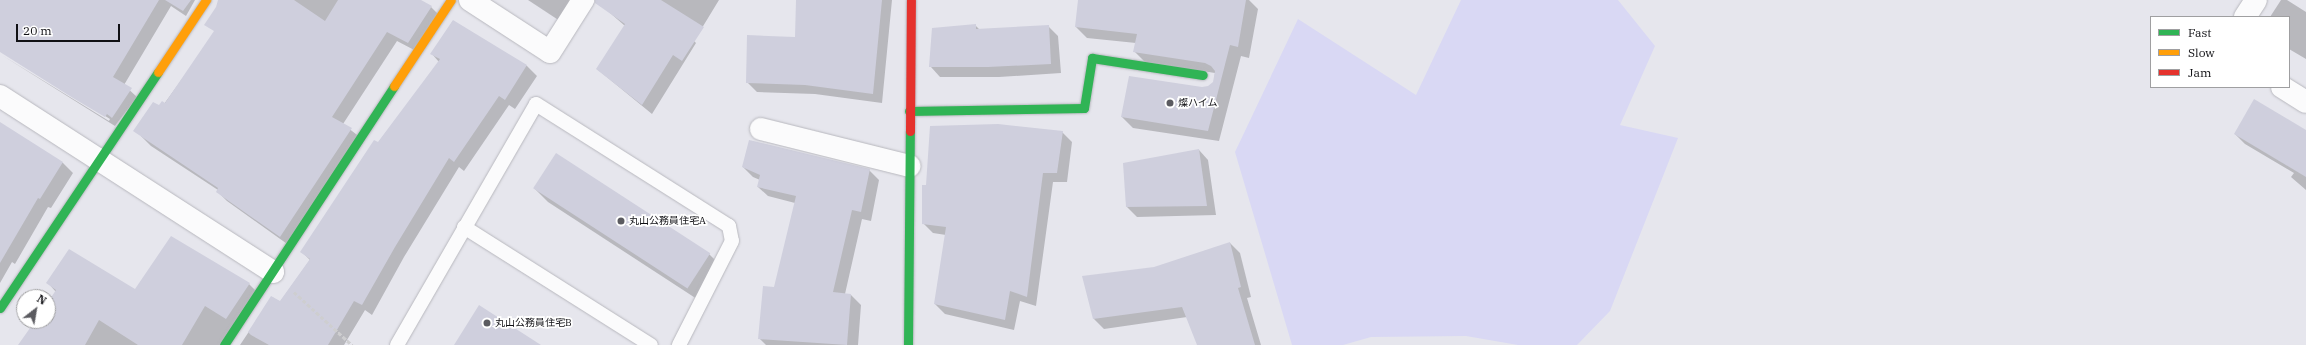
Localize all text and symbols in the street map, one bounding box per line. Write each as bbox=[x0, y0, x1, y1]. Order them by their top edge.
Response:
scale bar bbox=[18, 16, 122, 42]
legend bbox=[2150, 16, 2290, 88]
text: 20 m bbox=[23, 23, 52, 38]
text: Fast bbox=[2188, 25, 2212, 40]
text: Slow bbox=[2188, 45, 2215, 60]
text: Jam bbox=[2188, 65, 2211, 80]
place label: 燦ハイム bbox=[1178, 97, 1218, 109]
marker: 燦ハイム bbox=[1165, 98, 1175, 108]
place label: 丸山公務員住宅A bbox=[629, 215, 706, 227]
marker: 丸山公務員住宅A bbox=[616, 216, 626, 226]
north arrow bbox=[16, 289, 56, 329]
text: N bbox=[34, 291, 49, 308]
place label: 丸山公務員住宅B bbox=[495, 317, 572, 329]
marker: 丸山公務員住宅B bbox=[482, 318, 492, 328]

